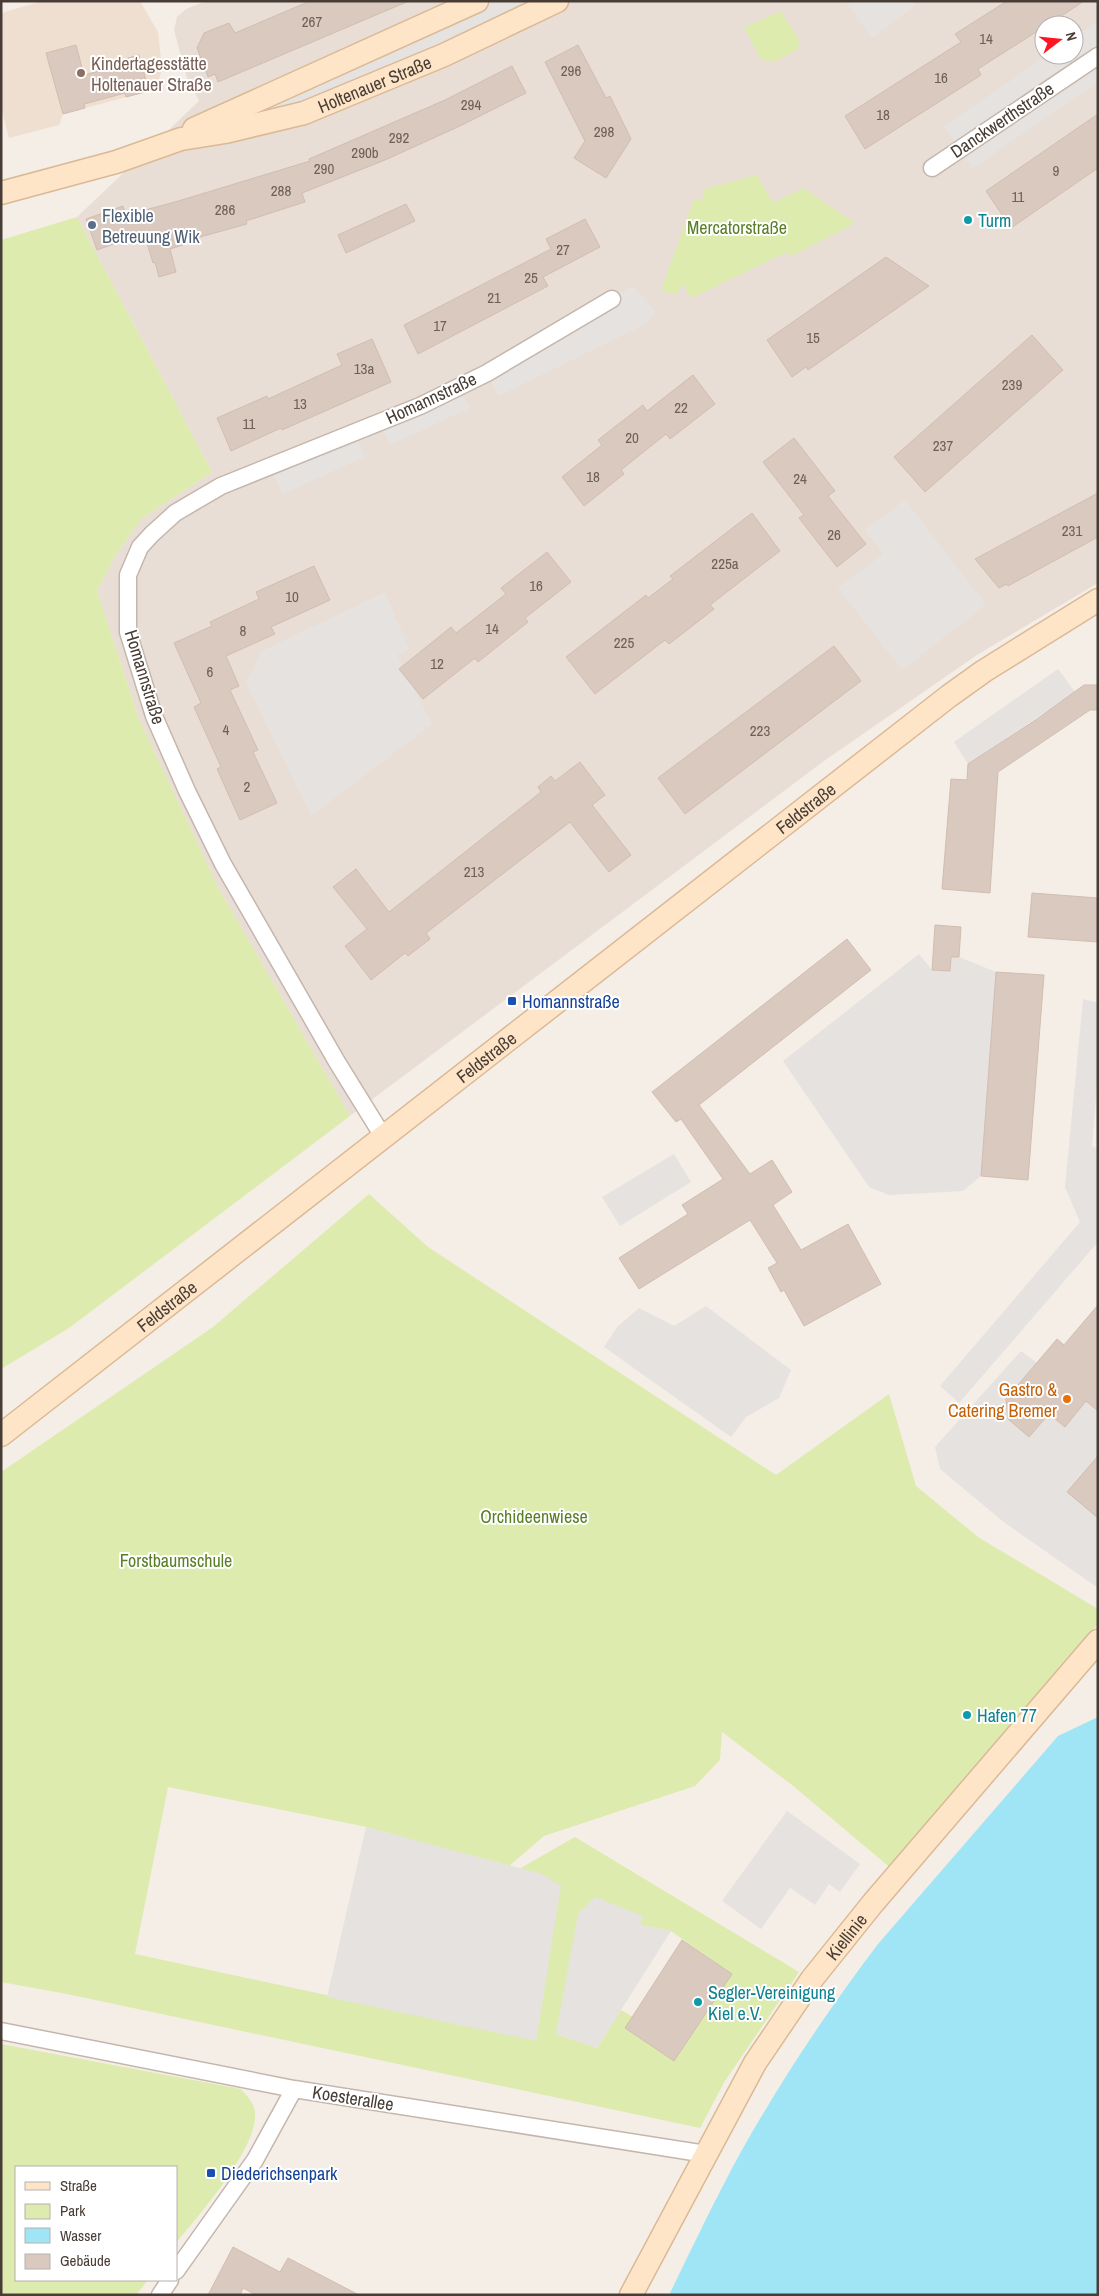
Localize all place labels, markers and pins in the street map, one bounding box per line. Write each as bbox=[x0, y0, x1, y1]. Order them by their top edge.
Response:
place label: Kindertagesstätte Holtenauer Straße bbox=[91, 51, 212, 97]
marker: Kindertagesstätte Holtenauer Straße bbox=[75, 67, 87, 79]
place label: Flexible Betreuung Wik bbox=[102, 203, 200, 249]
place label: Turm bbox=[978, 208, 1011, 233]
marker: Turm bbox=[962, 214, 974, 226]
marker: Flexible Betreuung Wik bbox=[86, 219, 98, 231]
place label: Homannstraße bbox=[522, 989, 620, 1014]
marker: Homannstraße bbox=[506, 995, 518, 1007]
place label: Gastro & Catering Bremer bbox=[948, 1377, 1057, 1423]
marker: Gastro & Catering Bremer bbox=[1061, 1393, 1073, 1405]
place label: Hafen 77 bbox=[977, 1703, 1037, 1728]
marker: Hafen 77 bbox=[961, 1709, 973, 1721]
place label: Segler-Vereinigung Kiel e.V. bbox=[708, 1980, 836, 2026]
marker: Segler-Vereinigung Kiel e.V. bbox=[692, 1996, 704, 2008]
place label: Diederichsenpark bbox=[221, 2161, 338, 2186]
marker: Diederichsenpark bbox=[205, 2167, 217, 2179]

